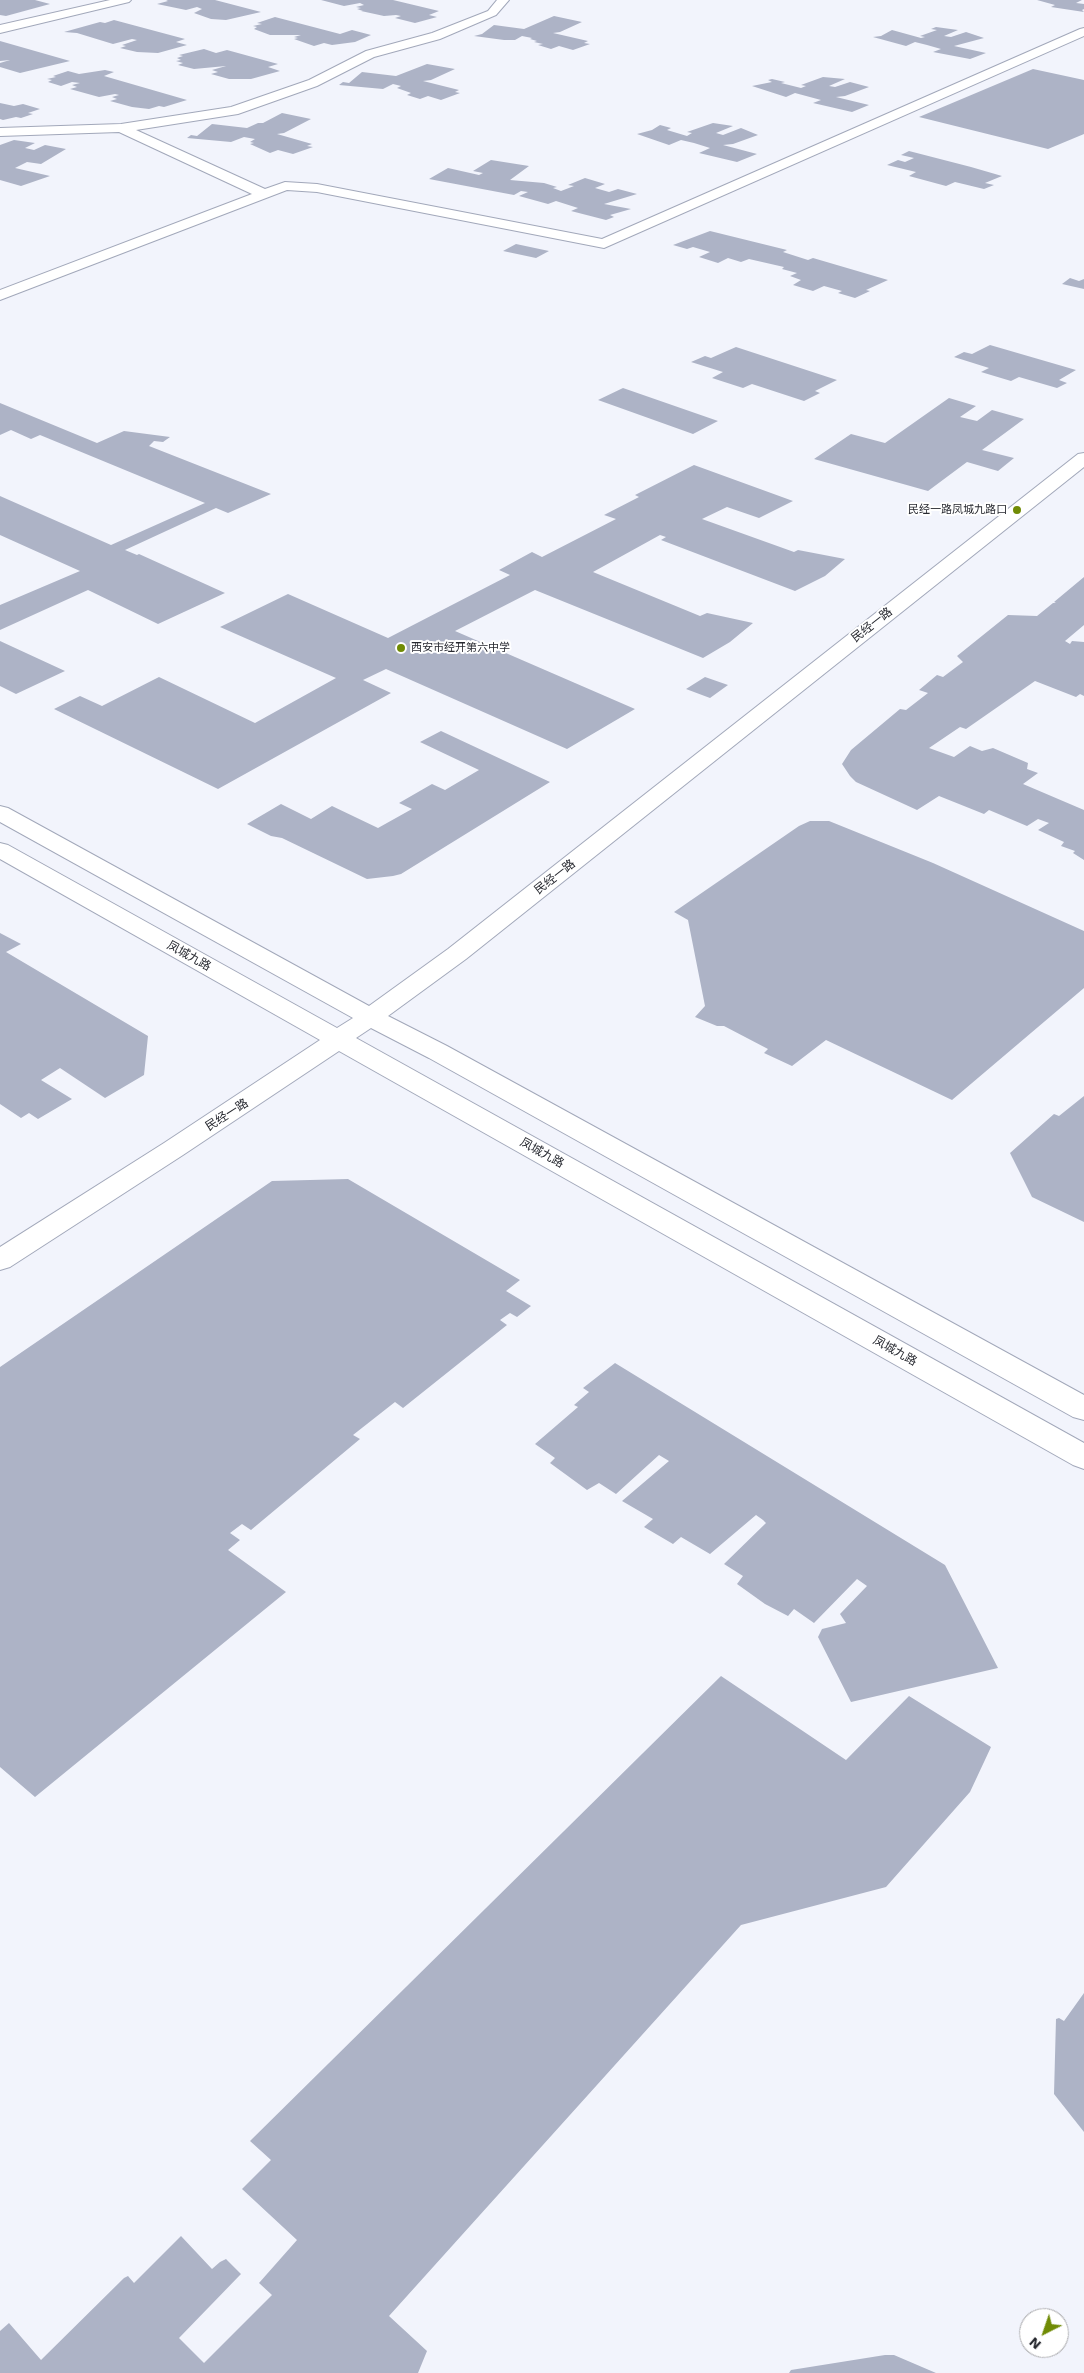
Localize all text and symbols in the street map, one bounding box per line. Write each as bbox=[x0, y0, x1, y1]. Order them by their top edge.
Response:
place label: 民经一路凤城九路口 bbox=[908, 503, 1007, 517]
marker: 民经一路凤城九路口 bbox=[1011, 504, 1023, 516]
street label: 民经一路 bbox=[849, 605, 895, 645]
place label: 西安市经开第六中学 bbox=[411, 641, 510, 655]
marker: 西安市经开第六中学 bbox=[395, 642, 407, 654]
street label: 民经一路 bbox=[532, 857, 578, 897]
street label: 凤城九路 bbox=[165, 938, 213, 974]
street label: 民经一路 bbox=[203, 1096, 251, 1134]
street label: 凤城九路 bbox=[518, 1135, 566, 1171]
street label: 凤城九路 bbox=[871, 1333, 919, 1369]
north arrow bbox=[1019, 2308, 1069, 2358]
text: N bbox=[1026, 2334, 1044, 2353]

